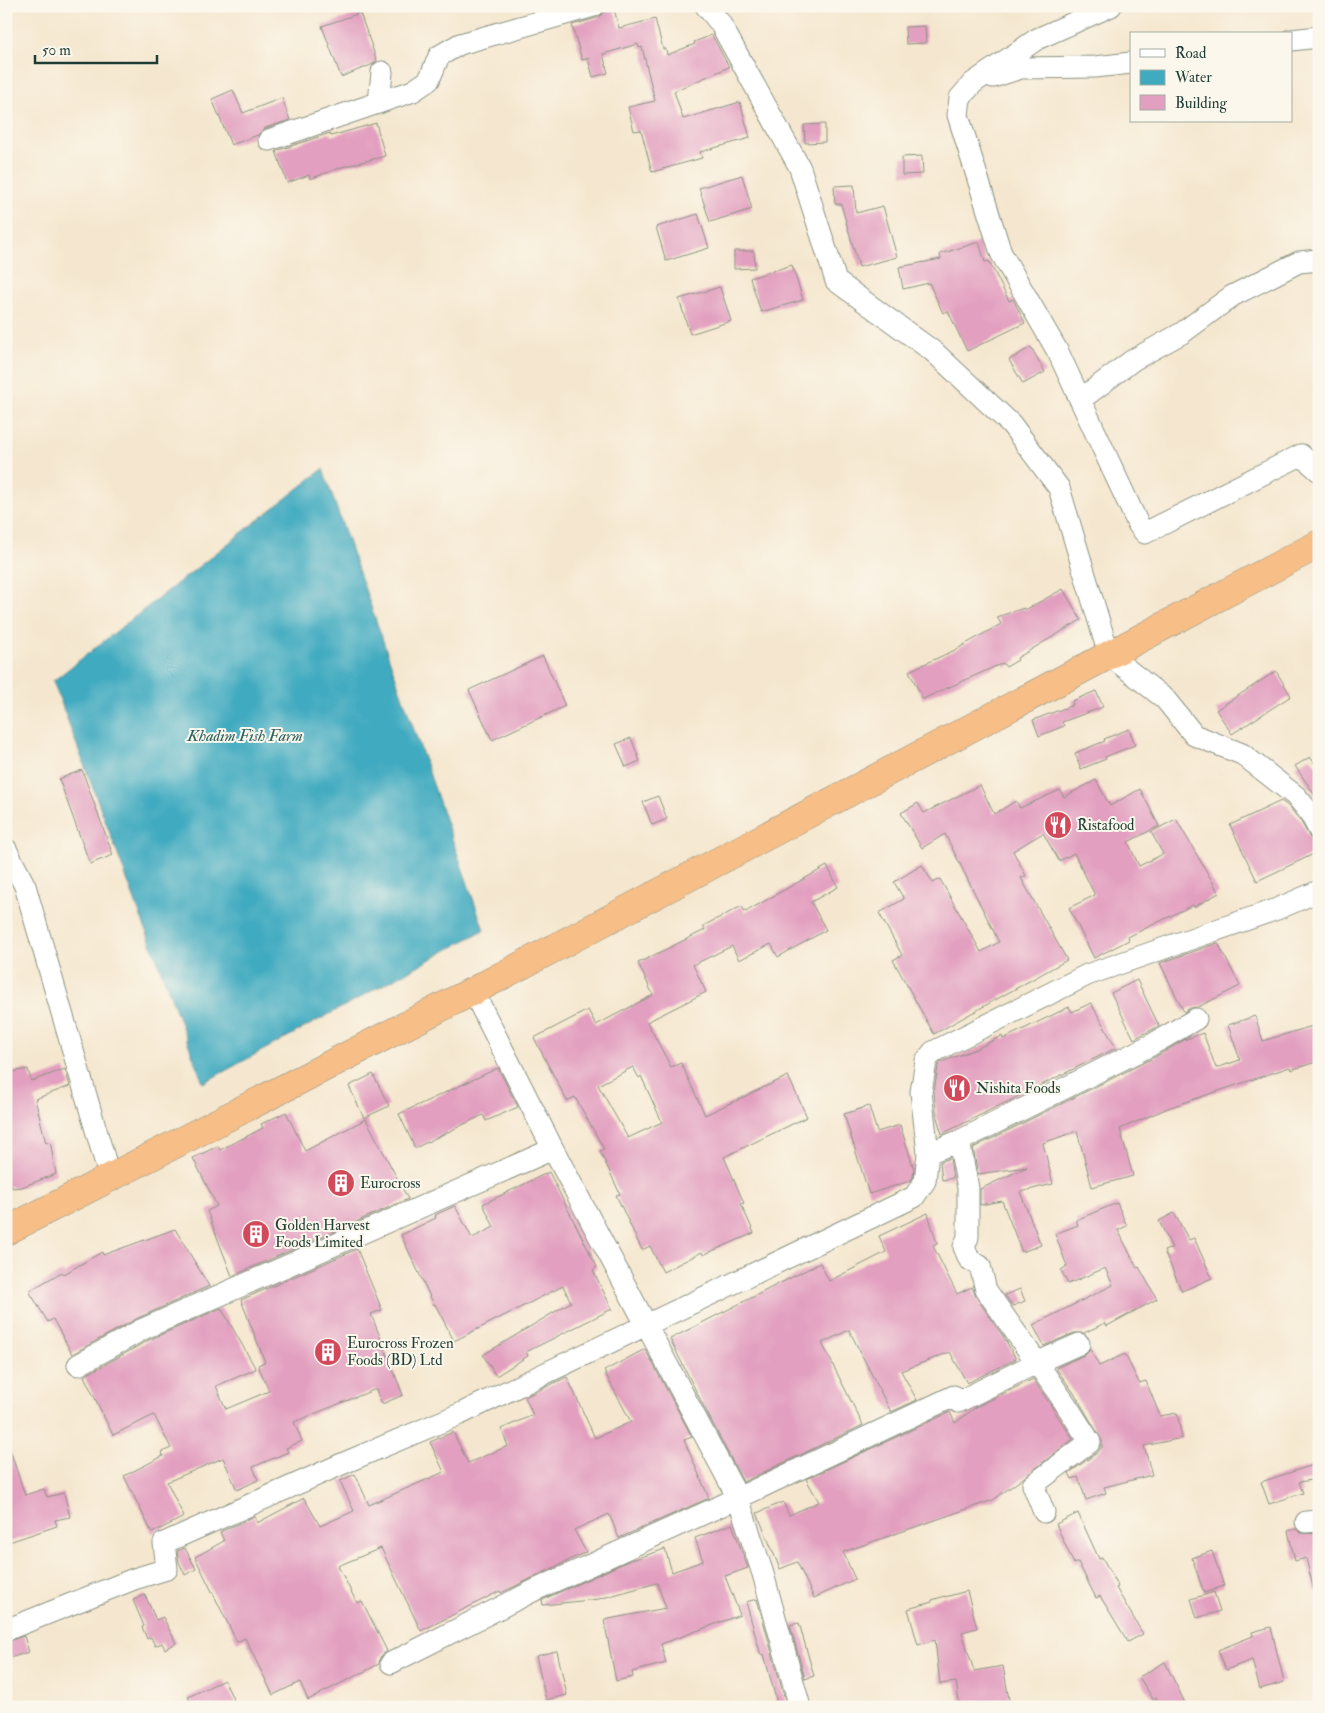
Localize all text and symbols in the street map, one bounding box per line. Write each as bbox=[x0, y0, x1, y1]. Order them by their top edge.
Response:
scale bar bbox=[35, 32, 158, 64]
legend bbox=[1130, 32, 1292, 122]
text: 50 m bbox=[42, 41, 71, 60]
text: Road bbox=[1175, 44, 1207, 63]
text: Water bbox=[1174, 68, 1212, 87]
text: Building bbox=[1175, 94, 1227, 113]
water label: Khadim Fish Farm bbox=[186, 726, 303, 746]
restaurant icon: Ristafood bbox=[1043, 810, 1073, 840]
place label: Ristafood bbox=[1077, 816, 1135, 835]
restaurant icon: Nishita Foods bbox=[942, 1073, 972, 1103]
place label: Nishita Foods bbox=[976, 1079, 1060, 1098]
building icon: Eurocross bbox=[326, 1168, 356, 1198]
place label: Eurocross bbox=[360, 1174, 420, 1193]
place label: Golden Harvest Foods Limited bbox=[275, 1216, 370, 1252]
building icon: Golden Harvest Foods Limited bbox=[241, 1219, 271, 1249]
place label: Eurocross Frozen Foods (BD) Ltd bbox=[347, 1334, 454, 1370]
building icon: Eurocross Frozen Foods (BD) Ltd bbox=[313, 1337, 343, 1367]

